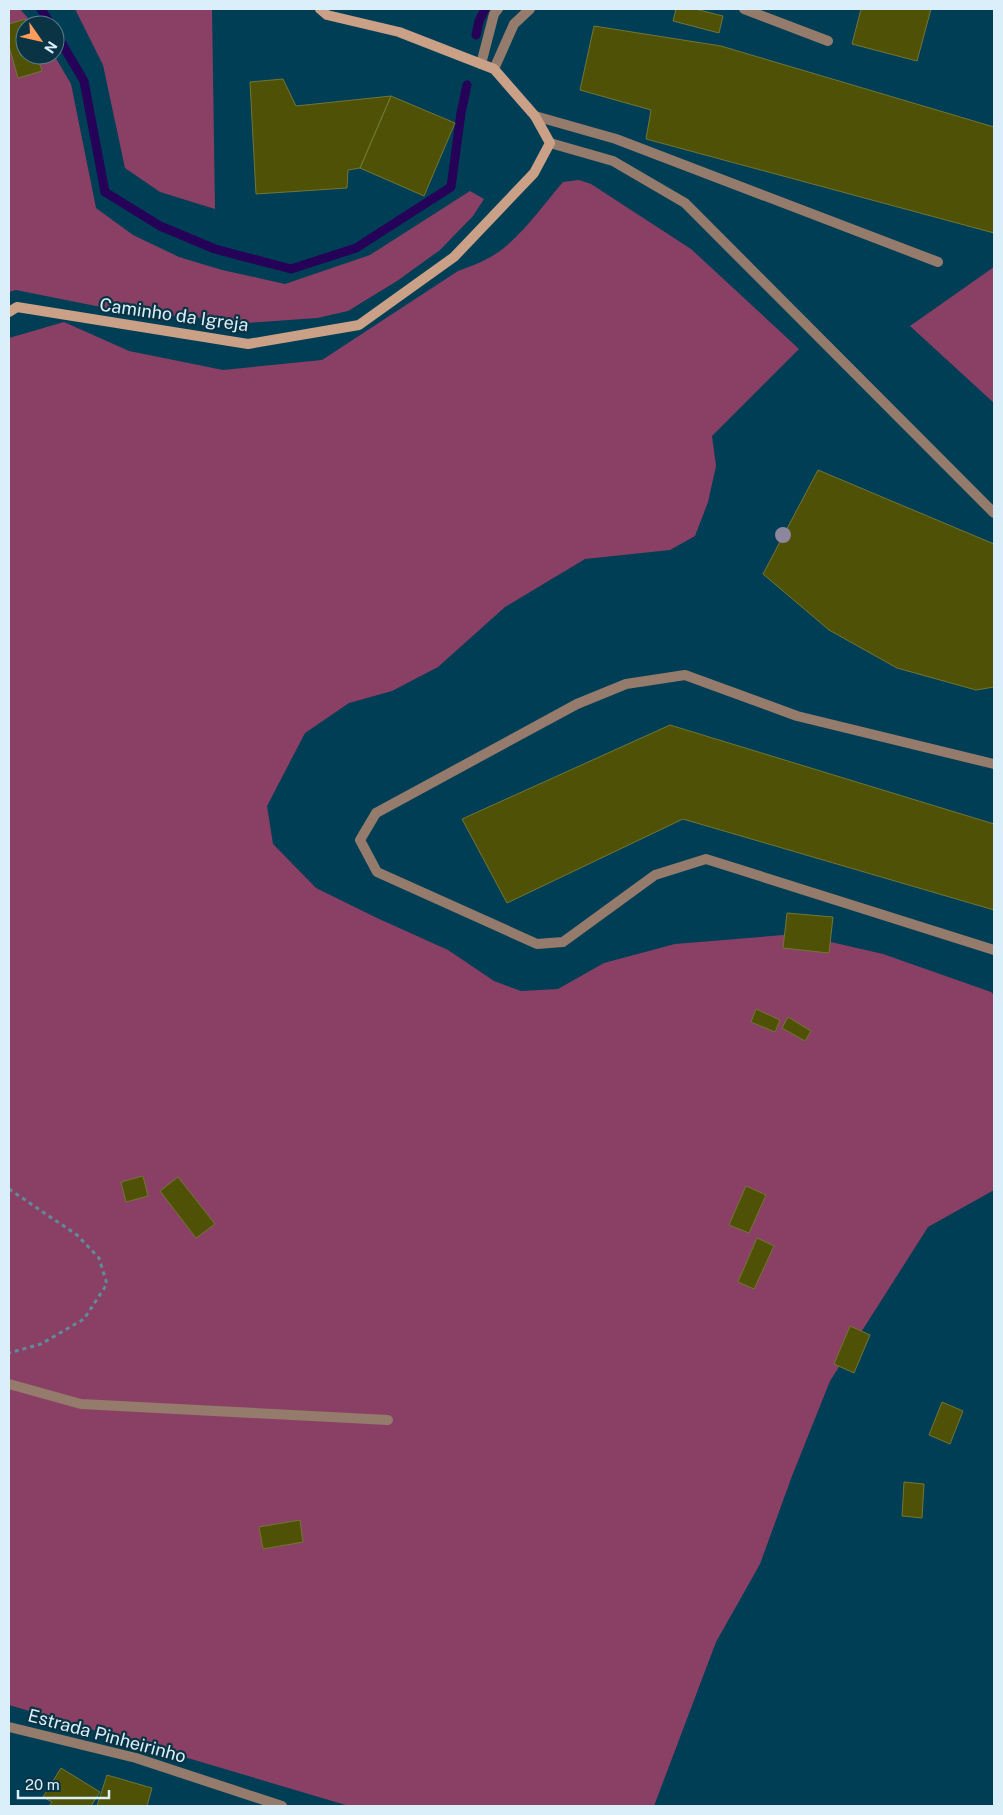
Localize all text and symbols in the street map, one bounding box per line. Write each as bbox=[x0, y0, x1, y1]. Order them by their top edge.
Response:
north arrow bbox=[15, 15, 65, 65]
text: N bbox=[41, 38, 60, 56]
street label: Caminho da Igreja bbox=[98, 294, 250, 335]
street label: Estrada Pinheirinho bbox=[26, 1704, 188, 1767]
scale bar bbox=[18, 1768, 109, 1800]
text: 20 m bbox=[25, 1776, 60, 1793]

